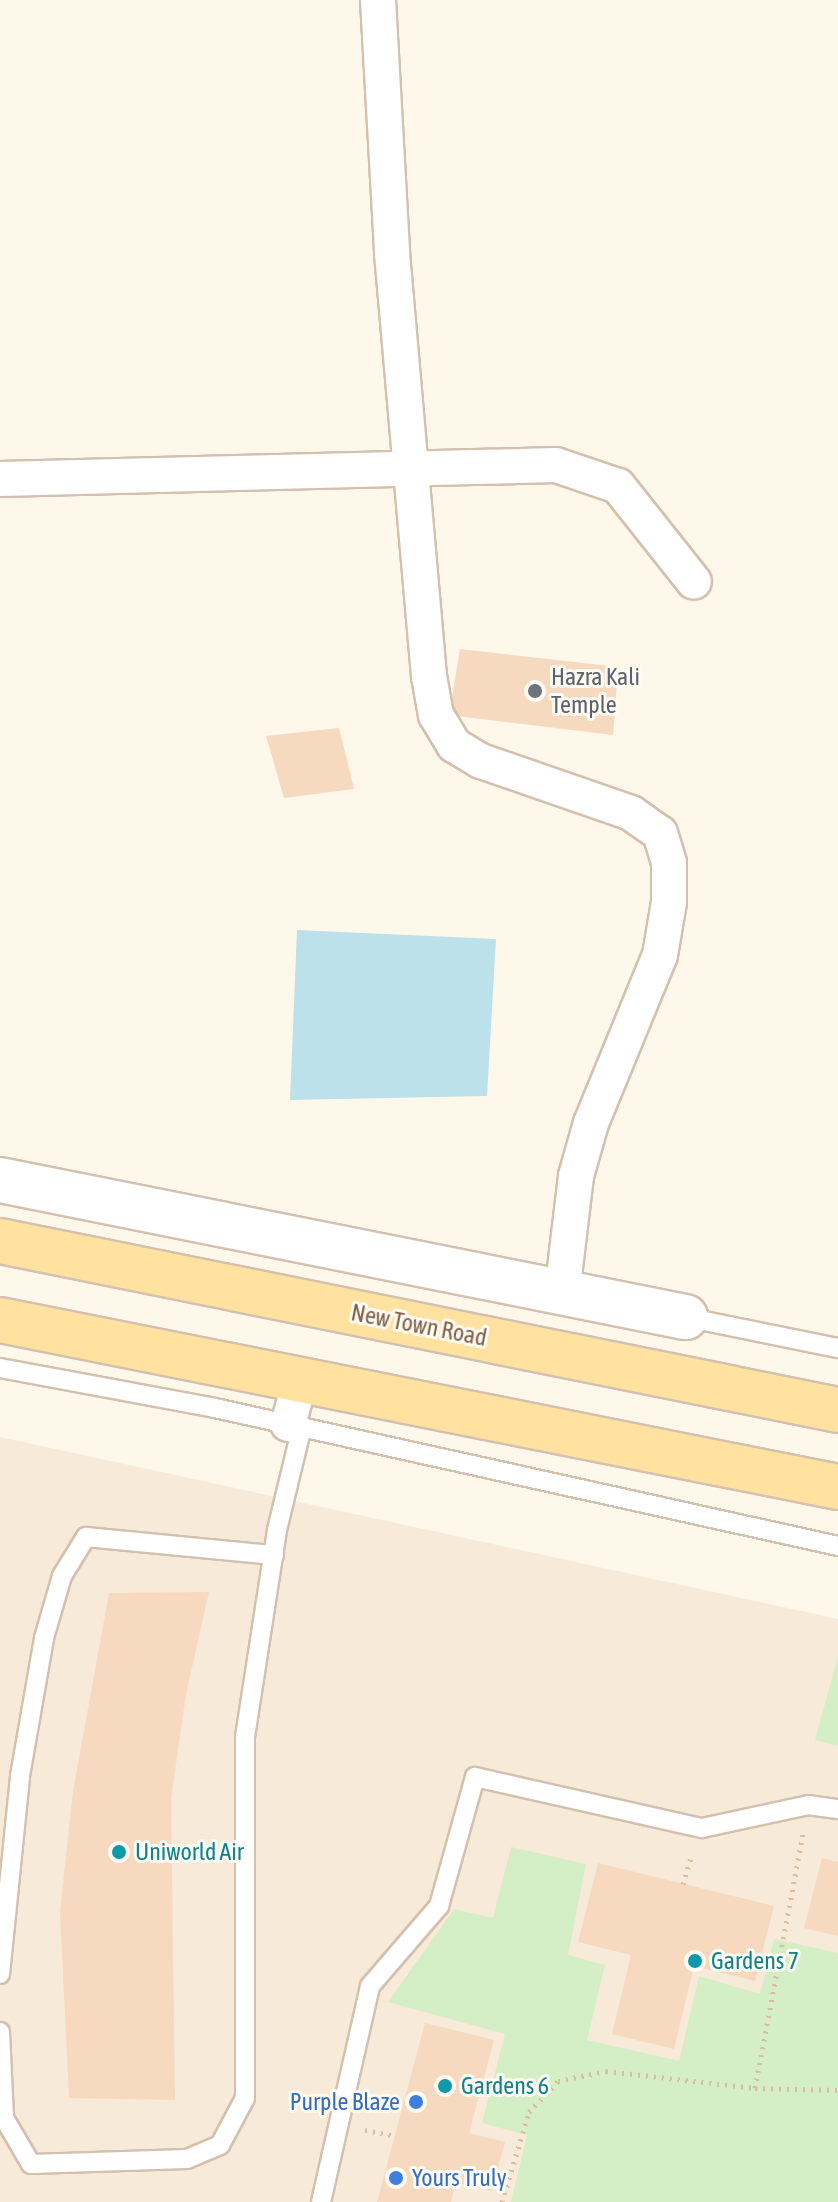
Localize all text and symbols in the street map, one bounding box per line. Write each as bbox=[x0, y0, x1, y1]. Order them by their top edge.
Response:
place label: Hazra Kali Temple bbox=[551, 663, 640, 719]
marker: Hazra Kali Temple bbox=[526, 682, 544, 700]
street label: New Town Road bbox=[349, 1298, 489, 1352]
place label: Uniworld Air bbox=[135, 1838, 244, 1866]
marker: Uniworld Air bbox=[110, 1843, 128, 1861]
place label: Gardens 7 bbox=[711, 1947, 799, 1975]
marker: Gardens 7 bbox=[686, 1952, 704, 1970]
place label: Gardens 6 bbox=[461, 2072, 549, 2100]
marker: Gardens 6 bbox=[436, 2077, 454, 2095]
place label: Purple Blaze bbox=[290, 2088, 400, 2116]
marker: Purple Blaze bbox=[407, 2093, 425, 2111]
place label: Yours Truly bbox=[412, 2164, 507, 2192]
marker: Yours Truly bbox=[387, 2169, 405, 2187]

